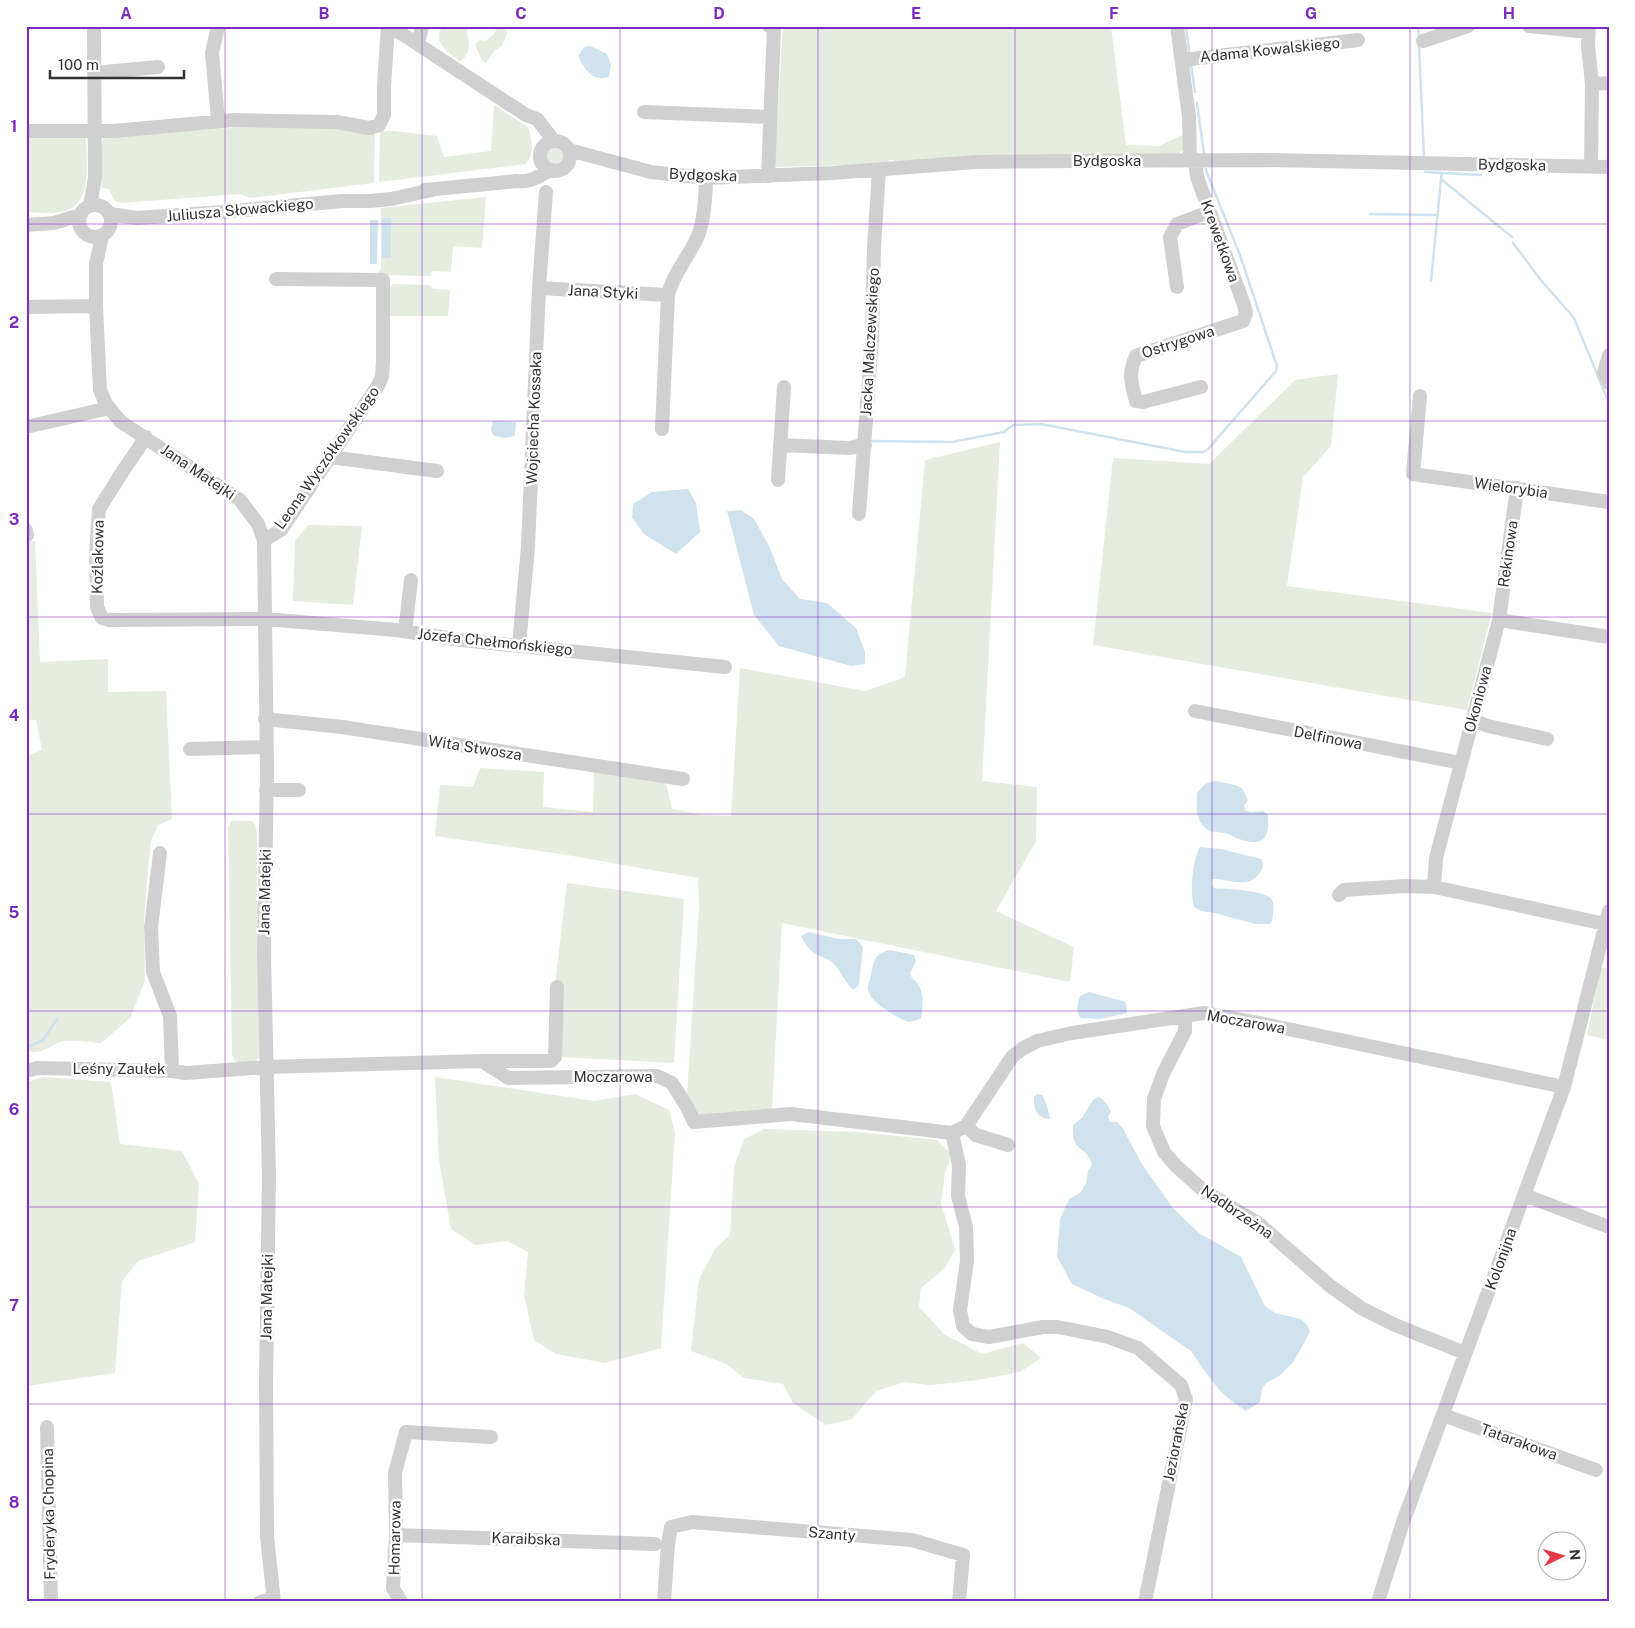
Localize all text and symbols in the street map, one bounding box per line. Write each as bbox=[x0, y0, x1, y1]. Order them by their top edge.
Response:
text: A bbox=[120, 4, 132, 23]
text: B bbox=[319, 4, 330, 23]
text: C bbox=[515, 4, 527, 23]
text: D bbox=[713, 4, 725, 23]
text: E bbox=[911, 4, 921, 23]
text: F bbox=[1109, 4, 1119, 23]
text: G bbox=[1305, 4, 1317, 23]
text: H bbox=[1503, 4, 1515, 23]
street label: Adama Kowalskiego bbox=[1199, 34, 1341, 65]
scale bar bbox=[50, 48, 184, 80]
text: 100 m bbox=[58, 56, 99, 73]
text: 1 bbox=[11, 117, 17, 136]
street label: Bydgoska bbox=[1073, 152, 1141, 169]
street label: Bydgoska bbox=[1478, 155, 1546, 174]
street label: Bydgoska bbox=[669, 165, 738, 184]
street label: Juliusza Słowackiego bbox=[166, 195, 314, 224]
street label: Krewetkowa bbox=[1198, 197, 1243, 284]
street label: Jacka Malczewskiego bbox=[857, 267, 882, 417]
street label: Jana Styki bbox=[567, 281, 639, 302]
text: 2 bbox=[9, 313, 19, 332]
street label: Ostrygowa bbox=[1139, 322, 1216, 361]
street label: Wojciecha Kossaka bbox=[523, 351, 544, 485]
street label: Leona Wyczółkowskiego bbox=[271, 383, 382, 532]
street label: Jana Matejki bbox=[158, 440, 239, 503]
street label: Wielorybia bbox=[1473, 474, 1549, 501]
text: 3 bbox=[9, 510, 19, 529]
street label: Rekinowa bbox=[1494, 519, 1521, 589]
street label: Koźlakowa bbox=[88, 520, 107, 594]
street label: Józefa Chełmońskiego bbox=[417, 625, 573, 658]
street label: Okoniowa bbox=[1461, 664, 1495, 734]
text: 4 bbox=[9, 706, 20, 725]
street label: Delfinowa bbox=[1292, 723, 1364, 752]
street label: Wita Stwosza bbox=[427, 732, 523, 763]
street label: Jana Matejki bbox=[255, 849, 274, 935]
text: 5 bbox=[9, 903, 20, 922]
street label: Moczarowa bbox=[1206, 1006, 1287, 1037]
street label: Leśny Zaułek bbox=[73, 1060, 166, 1077]
street label: Moczarowa bbox=[573, 1068, 653, 1085]
text: 6 bbox=[9, 1100, 19, 1119]
street label: Nadbrzeżna bbox=[1198, 1181, 1276, 1242]
street label: Kolonijna bbox=[1482, 1226, 1520, 1292]
street label: Jana Matejki bbox=[257, 1254, 276, 1340]
text: 7 bbox=[9, 1296, 19, 1315]
street label: Jeziorańska bbox=[1160, 1401, 1191, 1483]
street label: Tatarakowa bbox=[1479, 1420, 1560, 1463]
street label: Fryderyka Chopina bbox=[39, 1448, 58, 1580]
text: 8 bbox=[9, 1493, 20, 1512]
street label: Homarowa bbox=[385, 1500, 404, 1576]
street label: Szanty bbox=[808, 1523, 857, 1544]
street label: Karaibska bbox=[491, 1529, 561, 1548]
north arrow bbox=[1538, 1530, 1588, 1580]
text: N bbox=[1567, 1549, 1583, 1561]

